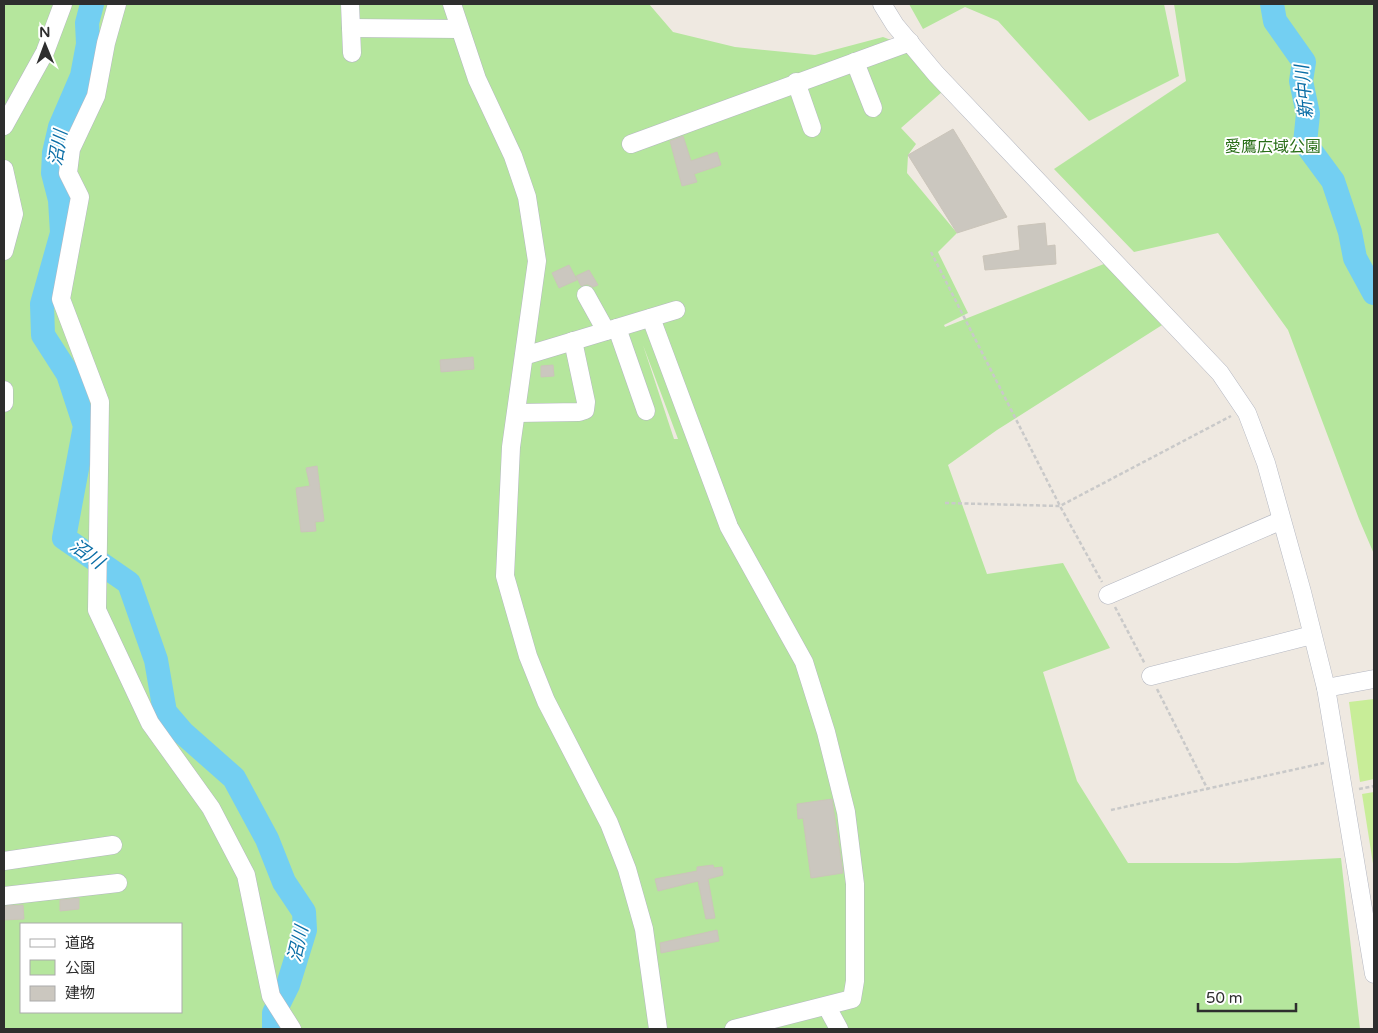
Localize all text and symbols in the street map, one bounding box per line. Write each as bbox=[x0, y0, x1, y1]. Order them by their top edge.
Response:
north arrow bbox=[20, 20, 70, 70]
text: N bbox=[39, 24, 51, 41]
water label: 新中川 bbox=[1291, 62, 1317, 120]
water label: 沼川 bbox=[44, 127, 72, 167]
park label: 愛鷹広域公園 bbox=[1225, 137, 1321, 157]
water label: 沼川 bbox=[66, 535, 110, 574]
water label: 沼川 bbox=[283, 922, 313, 964]
legend bbox=[20, 923, 182, 1013]
text: 道路 bbox=[65, 934, 95, 952]
text: 公園 bbox=[65, 959, 95, 977]
scale bar bbox=[1198, 980, 1296, 1012]
text: 建物 bbox=[65, 984, 95, 1002]
text: 50 m bbox=[1206, 989, 1243, 1007]

